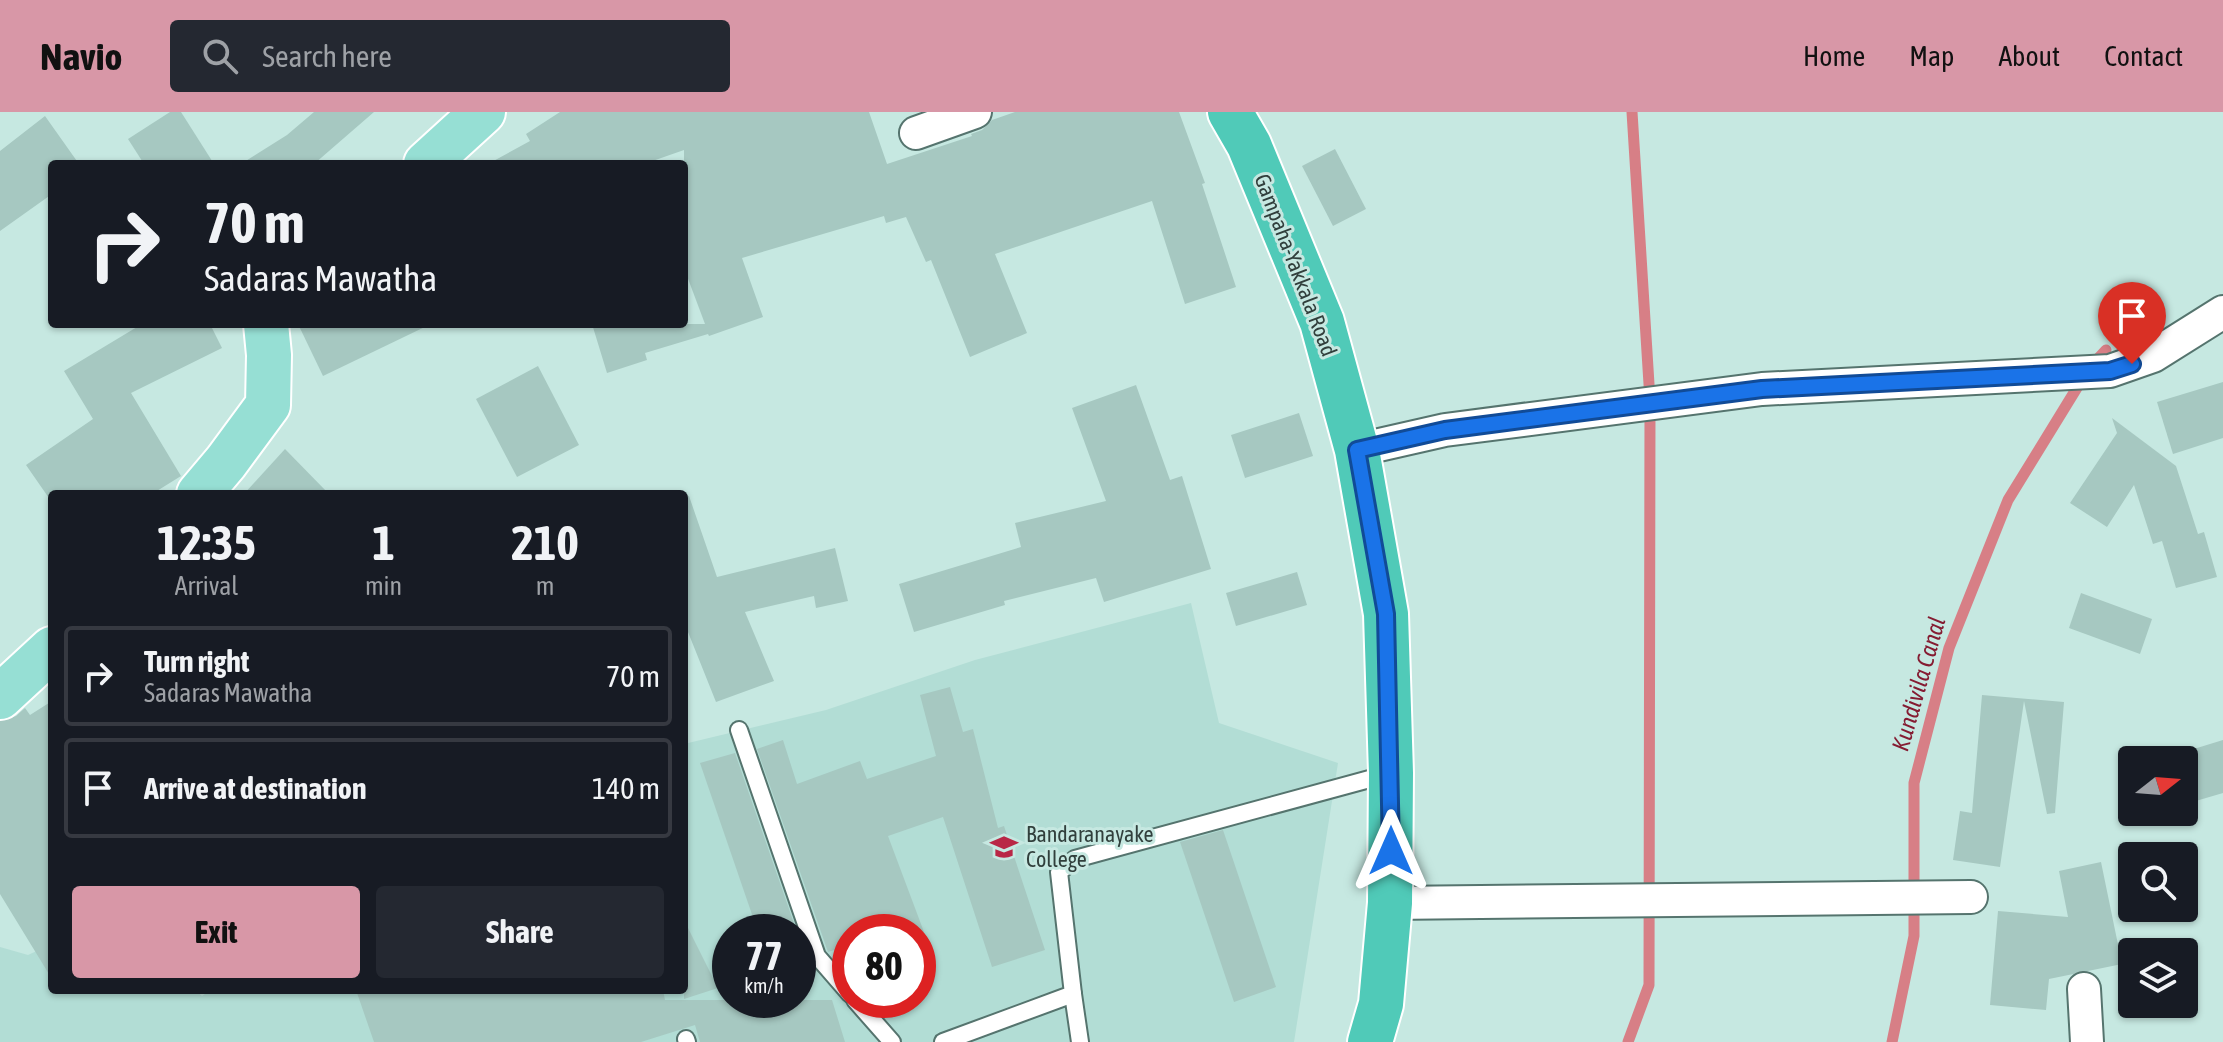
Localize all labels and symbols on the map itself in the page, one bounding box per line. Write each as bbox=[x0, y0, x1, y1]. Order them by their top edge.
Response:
street label: Gampaha-Yakkala Road bbox=[1249, 170, 1343, 360]
pin bbox=[2098, 282, 2166, 364]
water label: Kundivila Canal bbox=[1886, 614, 1951, 754]
north arrow bbox=[2118, 746, 2198, 826]
position arrow bbox=[1349, 809, 1433, 893]
place label: Bandaranayake College bbox=[1026, 821, 1153, 872]
school or university icon: Bandaranayake College bbox=[989, 832, 1019, 862]
speed limit sign: 80 bbox=[832, 914, 936, 1018]

